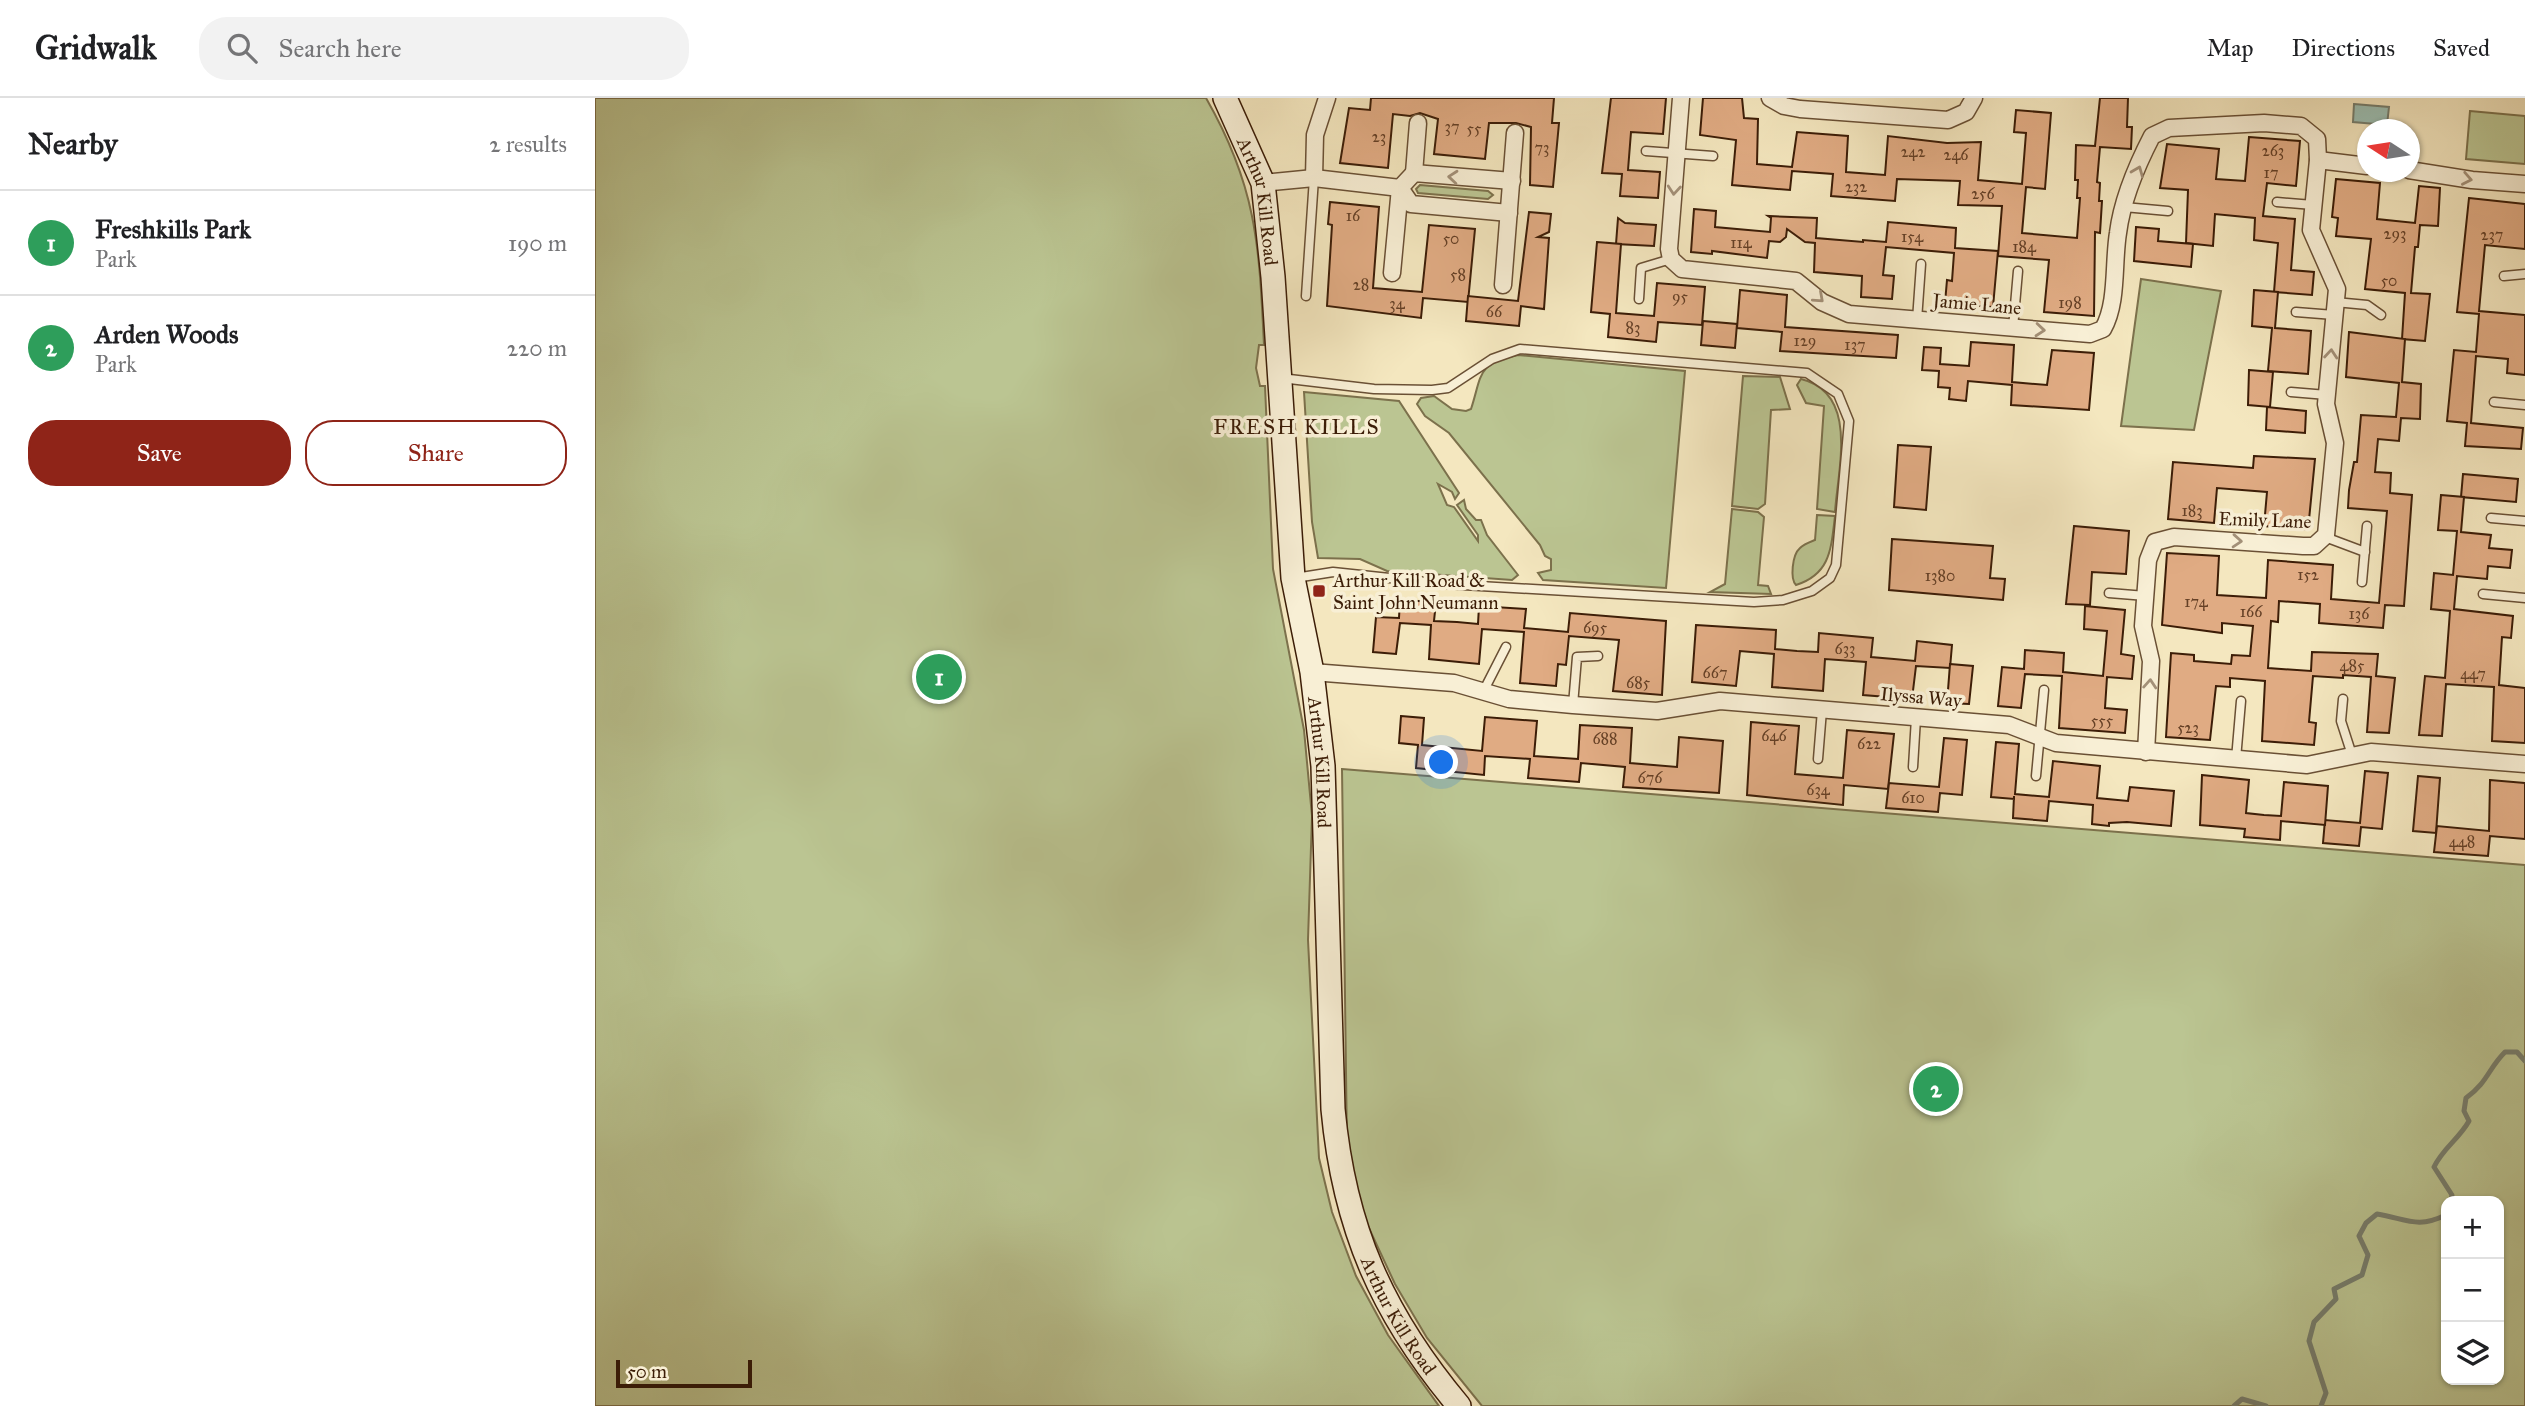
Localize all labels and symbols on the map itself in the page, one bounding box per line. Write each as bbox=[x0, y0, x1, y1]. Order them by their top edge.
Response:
house number: 37 bbox=[1445, 117, 1459, 136]
house number: 55 bbox=[1467, 119, 1482, 138]
north arrow bbox=[2357, 119, 2420, 182]
house number: 23 bbox=[1372, 127, 1386, 146]
street label: Arthur Kill Road bbox=[1232, 133, 1283, 267]
house number: 73 bbox=[1535, 138, 1549, 157]
house number: 263 bbox=[2262, 141, 2284, 160]
house number: 242 bbox=[1901, 142, 1925, 161]
house number: 246 bbox=[1943, 145, 1969, 164]
house number: 17 bbox=[2264, 163, 2278, 182]
one-way arrow bbox=[2129, 165, 2143, 177]
one-way arrow bbox=[1447, 170, 1458, 185]
one-way arrow bbox=[2461, 170, 2473, 185]
house number: 232 bbox=[1845, 177, 1867, 196]
house number: 256 bbox=[1971, 184, 1996, 203]
one-way arrow bbox=[1667, 185, 1682, 196]
house number: 16 bbox=[1346, 206, 1361, 225]
house number: 293 bbox=[2384, 224, 2406, 243]
house number: 237 bbox=[2481, 225, 2503, 244]
house number: 154 bbox=[1901, 227, 1924, 246]
house number: 50 bbox=[1443, 229, 1459, 248]
house number: 114 bbox=[1730, 233, 1753, 252]
house number: 184 bbox=[2012, 237, 2037, 256]
house number: 58 bbox=[1450, 265, 1466, 284]
house number: 50 bbox=[2381, 271, 2397, 290]
house number: 28 bbox=[1353, 275, 1369, 294]
house number: 95 bbox=[1672, 287, 1689, 306]
one-way arrow bbox=[1811, 289, 1824, 302]
street label: Jamie Lane bbox=[1930, 289, 2022, 320]
house number: 198 bbox=[2058, 293, 2082, 312]
house number: 34 bbox=[1389, 294, 1406, 313]
house number: 66 bbox=[1486, 302, 1503, 321]
house number: 83 bbox=[1626, 318, 1640, 337]
one-way arrow bbox=[2035, 322, 2046, 337]
house number: 129 bbox=[1794, 331, 1816, 350]
house number: 137 bbox=[1844, 335, 1866, 354]
one-way arrow bbox=[2323, 348, 2338, 359]
district label: FRESH KILLS bbox=[1213, 414, 1381, 440]
house number: 183 bbox=[2181, 501, 2203, 520]
street label: Emily Lane bbox=[2218, 507, 2312, 533]
one-way arrow bbox=[2232, 534, 2243, 549]
house number: 152 bbox=[2297, 565, 2319, 584]
house number: 1380 bbox=[1925, 566, 1955, 585]
place label: Arthur Kill Road & Saint John Neumann bbox=[1332, 569, 1498, 615]
marker: Arthur Kill Road & Saint John Neumann bbox=[1311, 583, 1327, 599]
house number: 174 bbox=[2184, 592, 2209, 611]
house number: 166 bbox=[2240, 602, 2263, 621]
house number: 136 bbox=[2349, 604, 2370, 623]
house number: 695 bbox=[1583, 618, 1608, 637]
house number: 633 bbox=[1835, 639, 1856, 658]
pin: 1 bbox=[916, 651, 962, 703]
house number: 485 bbox=[2340, 656, 2365, 675]
house number: 667 bbox=[1703, 663, 1727, 682]
house number: 447 bbox=[2460, 664, 2486, 683]
house number: 685 bbox=[1626, 673, 1651, 692]
one-way arrow bbox=[2142, 678, 2157, 689]
street label: Ilyssa Way bbox=[1879, 682, 1964, 712]
street label: Arthur Kill Road bbox=[1303, 694, 1336, 829]
house number: 555 bbox=[2091, 711, 2114, 730]
house number: 523 bbox=[2177, 718, 2199, 737]
house number: 646 bbox=[1761, 726, 1787, 745]
house number: 688 bbox=[1592, 729, 1618, 748]
house number: 622 bbox=[1857, 734, 1881, 753]
your location bbox=[1424, 745, 1458, 779]
house number: 676 bbox=[1638, 768, 1663, 787]
house number: 634 bbox=[1806, 780, 1831, 799]
house number: 610 bbox=[1901, 788, 1925, 807]
house number: 448 bbox=[2449, 832, 2475, 851]
pin: 2 bbox=[1913, 1063, 1959, 1115]
street label: Arthur Kill Road bbox=[1356, 1252, 1442, 1379]
scale bar bbox=[616, 1357, 753, 1389]

